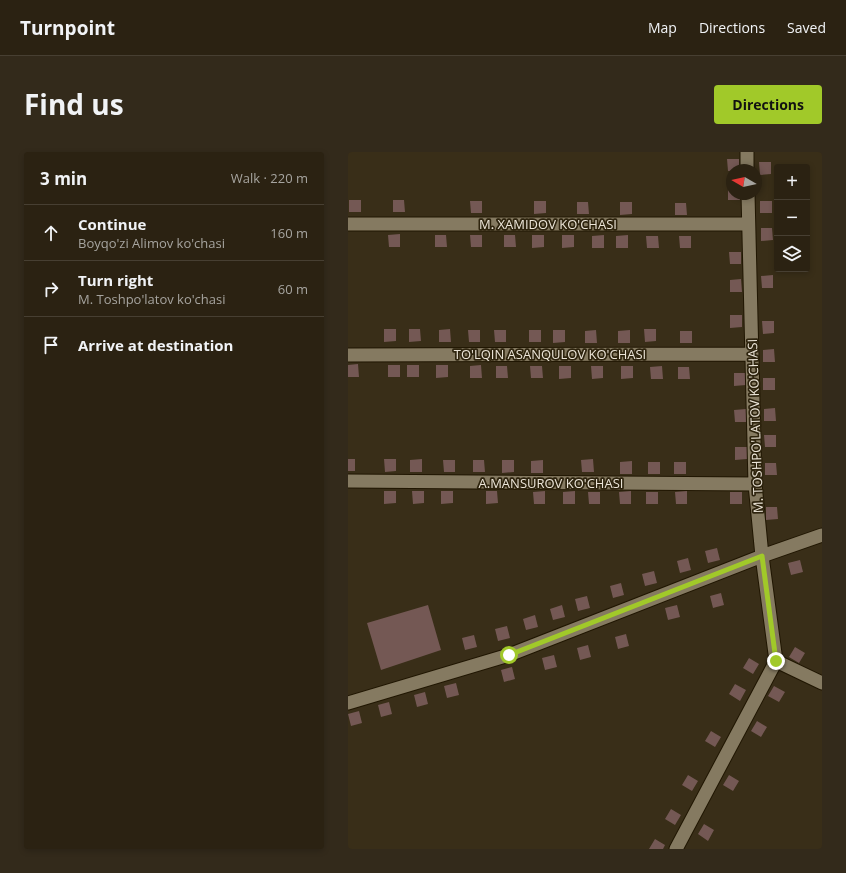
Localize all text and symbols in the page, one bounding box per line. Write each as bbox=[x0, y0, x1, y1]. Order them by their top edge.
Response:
text: Turnpoint bbox=[20, 15, 115, 41]
text: Map bbox=[648, 18, 677, 37]
text: Directions bbox=[699, 18, 765, 37]
text: Saved bbox=[787, 18, 826, 37]
text: Find us bbox=[24, 85, 124, 123]
button: Directions bbox=[714, 85, 822, 124]
north arrow bbox=[726, 164, 762, 200]
map controls bbox=[774, 164, 810, 272]
button: + bbox=[774, 164, 810, 200]
text: 3 min bbox=[40, 167, 87, 190]
text: Walk · 220 m bbox=[231, 169, 308, 187]
button: − bbox=[774, 200, 810, 236]
text: Continue bbox=[78, 214, 146, 234]
street label: M. XAMIDOV KO'CHASI bbox=[479, 215, 617, 233]
icon: ahead bbox=[40, 222, 62, 244]
text: 160 m bbox=[270, 224, 308, 242]
text: Boyqo'zi Alimov ko'chasi bbox=[78, 234, 225, 252]
button: layers bbox=[774, 236, 810, 272]
text: Turn right bbox=[78, 270, 153, 290]
icon: right bbox=[40, 278, 62, 300]
text: 60 m bbox=[278, 280, 308, 298]
text: M. Toshpo'latov ko'chasi bbox=[78, 290, 226, 308]
icon: arrive bbox=[40, 334, 62, 356]
text: Arrive at destination bbox=[78, 335, 233, 355]
street label: M. TOSHPO'LATOV KO'CHASI bbox=[743, 339, 767, 513]
street label: TO'LQIN ASANQULOV KO'CHASI bbox=[454, 345, 646, 363]
street label: A.MANSUROV KO'CHASI bbox=[479, 474, 623, 492]
route start bbox=[500, 646, 518, 664]
route end bbox=[767, 652, 785, 670]

